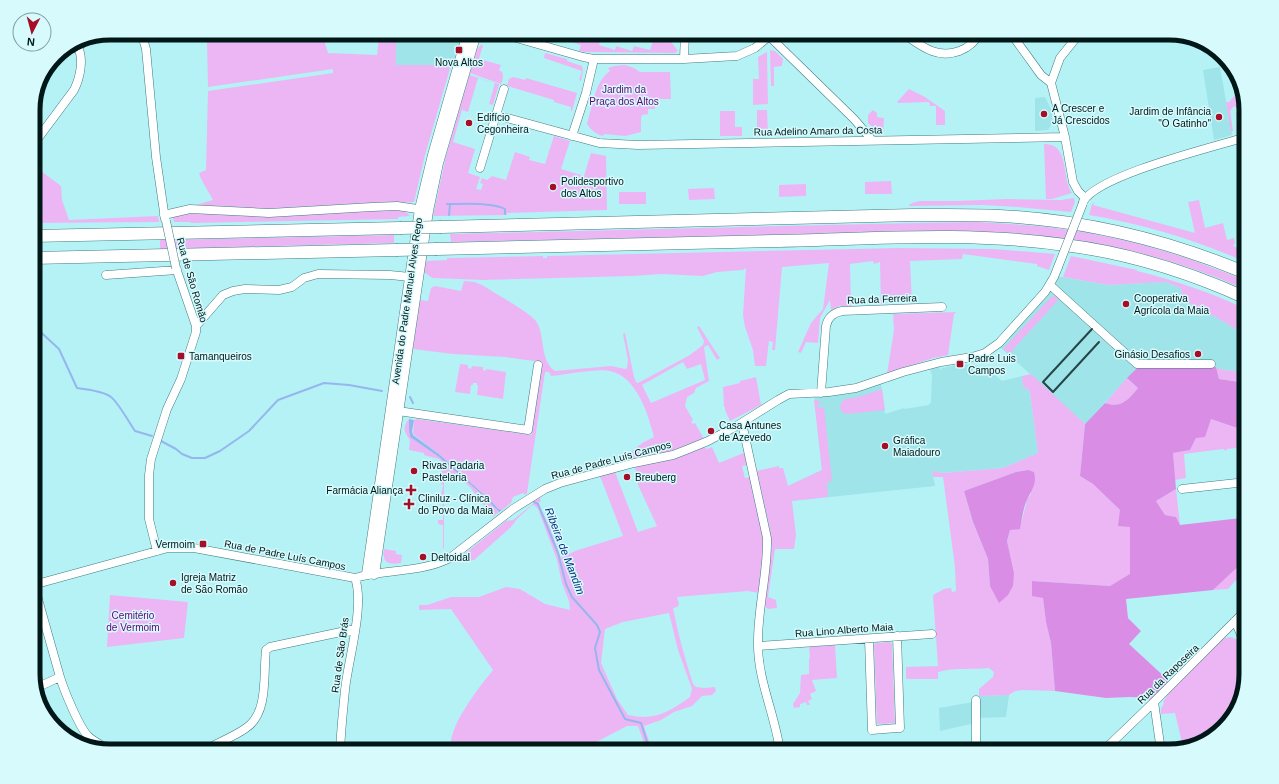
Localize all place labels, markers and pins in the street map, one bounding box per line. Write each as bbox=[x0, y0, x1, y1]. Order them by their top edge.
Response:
marker: Nova Altos bbox=[454, 45, 464, 55]
place label: Nova Altos bbox=[435, 57, 483, 68]
place label: A Crescer e Já Crescidos bbox=[1052, 103, 1110, 126]
place label: Jardim de Infância "O Gatinho" bbox=[1129, 106, 1211, 129]
marker: A Crescer e Já Crescidos bbox=[1039, 109, 1049, 119]
place label: Edifício Cegonheira bbox=[477, 112, 529, 135]
marker: Jardim de Infância "O Gatinho" bbox=[1214, 112, 1224, 122]
marker: Edifício Cegonheira bbox=[464, 118, 474, 128]
place label: Polidesportivo dos Altos bbox=[561, 176, 624, 199]
marker: Polidesportivo dos Altos bbox=[548, 182, 558, 192]
place label: Cooperativa Agrícola da Maia bbox=[1134, 293, 1209, 316]
marker: Cooperativa Agrícola da Maia bbox=[1121, 299, 1131, 309]
place label: Ginásio Desafios bbox=[1114, 349, 1190, 360]
marker: Ginásio Desafios bbox=[1193, 349, 1203, 359]
marker: Tamanqueiros bbox=[176, 351, 186, 361]
place label: Tamanqueiros bbox=[189, 351, 252, 362]
place label: Padre Luis Campos bbox=[968, 353, 1016, 376]
marker: Padre Luis Campos bbox=[955, 359, 965, 369]
place label: Casa Antunes de Azevedo bbox=[719, 420, 781, 443]
marker: Casa Antunes de Azevedo bbox=[706, 426, 716, 436]
place label: Gráfica Maiadouro bbox=[893, 435, 941, 458]
marker: Gráfica Maiadouro bbox=[880, 441, 890, 451]
place label: Rivas Padaria Pastelaria bbox=[422, 460, 485, 483]
marker: Rivas Padaria Pastelaria bbox=[409, 466, 419, 476]
marker: Breuberg bbox=[622, 472, 632, 482]
place label: Breuberg bbox=[635, 472, 676, 483]
place label: Farmácia Aliança bbox=[326, 485, 403, 496]
marker: Farmácia Aliança bbox=[406, 485, 416, 495]
place label: Cliniluz - Clínica do Povo da Maia bbox=[418, 493, 493, 516]
marker: Cliniluz - Clínica do Povo da Maia bbox=[403, 498, 415, 510]
place label: Vermoim bbox=[156, 539, 195, 550]
marker: Vermoim bbox=[198, 539, 208, 549]
marker: Deltoidal bbox=[418, 552, 428, 562]
place label: Deltoidal bbox=[431, 552, 470, 563]
place label: Igreja Matriz de São Romão bbox=[181, 572, 248, 595]
marker: Igreja Matriz de São Romão bbox=[168, 578, 178, 588]

